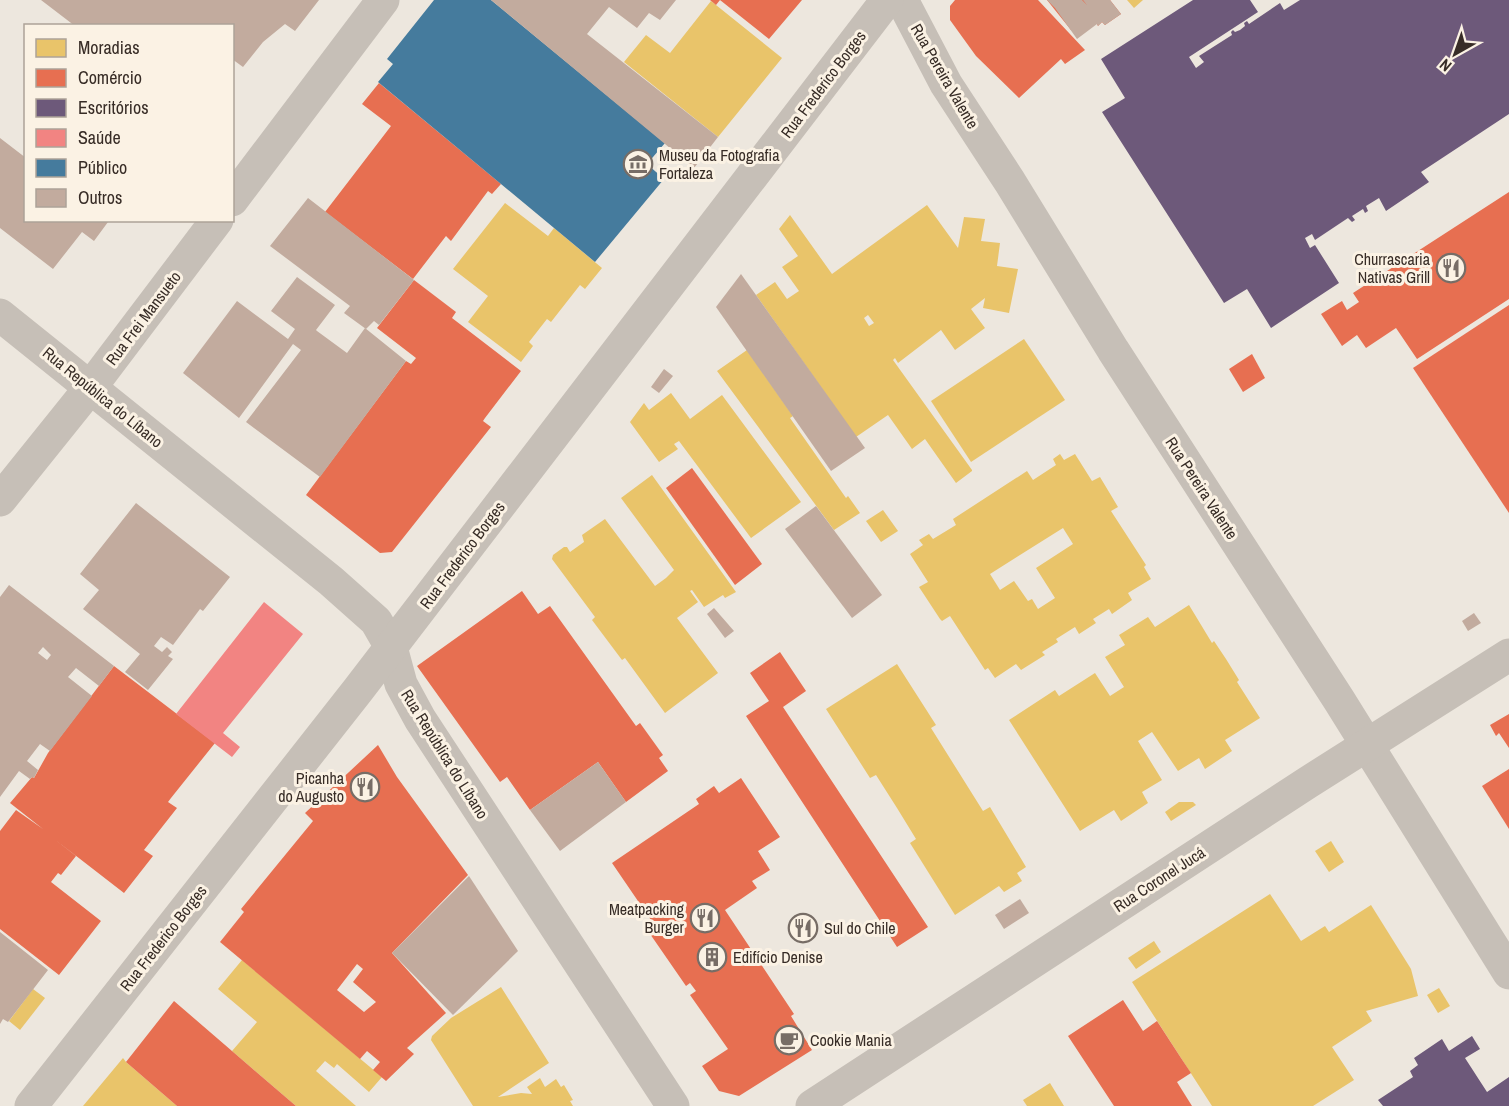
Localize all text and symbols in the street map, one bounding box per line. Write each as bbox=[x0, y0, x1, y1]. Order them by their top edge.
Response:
street label: Rua Pereira Valente bbox=[906, 19, 984, 133]
legend bbox=[24, 24, 234, 222]
north arrow bbox=[1425, 24, 1485, 84]
street label: Rua Frederico Borges bbox=[775, 26, 871, 142]
text: Moradias bbox=[78, 35, 140, 60]
text: N bbox=[1435, 54, 1456, 77]
text: Comércio bbox=[78, 65, 142, 90]
text: Escritórios bbox=[78, 95, 149, 120]
text: Saúde bbox=[78, 125, 121, 150]
place label: Museu da Fotografia Fortaleza bbox=[659, 144, 780, 184]
museum icon: Museu da Fotografia Fortaleza bbox=[622, 148, 654, 180]
text: Público bbox=[78, 155, 127, 180]
text: Outros bbox=[78, 185, 122, 210]
place label: Churrascaria Nativas Grill bbox=[1354, 248, 1431, 288]
restaurant icon: Churrascaria Nativas Grill bbox=[1435, 252, 1467, 284]
street label: Rua Frei Mansueto bbox=[100, 267, 186, 369]
street label: Rua República do Líbano bbox=[38, 342, 168, 452]
street label: Rua Pereira Valente bbox=[1161, 433, 1243, 543]
street label: Rua Frederico Borges bbox=[414, 497, 510, 613]
street label: Rua República do Líbano bbox=[396, 685, 494, 823]
place label: Picanha do Augusto bbox=[278, 767, 345, 807]
restaurant icon: Picanha do Augusto bbox=[349, 771, 381, 803]
street label: Rua Coronel Jucá bbox=[1109, 841, 1210, 917]
street label: Rua Frederico Borges bbox=[115, 880, 211, 996]
place label: Meatpacking Burger bbox=[609, 898, 685, 938]
restaurant icon: Meatpacking Burger bbox=[689, 902, 721, 934]
restaurant icon: Sul do Chile bbox=[787, 912, 819, 944]
place label: Sul do Chile bbox=[824, 917, 895, 939]
building icon: Edifício Denise bbox=[696, 941, 728, 973]
place label: Edifício Denise bbox=[733, 946, 823, 968]
cafe icon: Cookie Mania bbox=[773, 1024, 805, 1056]
place label: Cookie Mania bbox=[810, 1029, 892, 1051]

